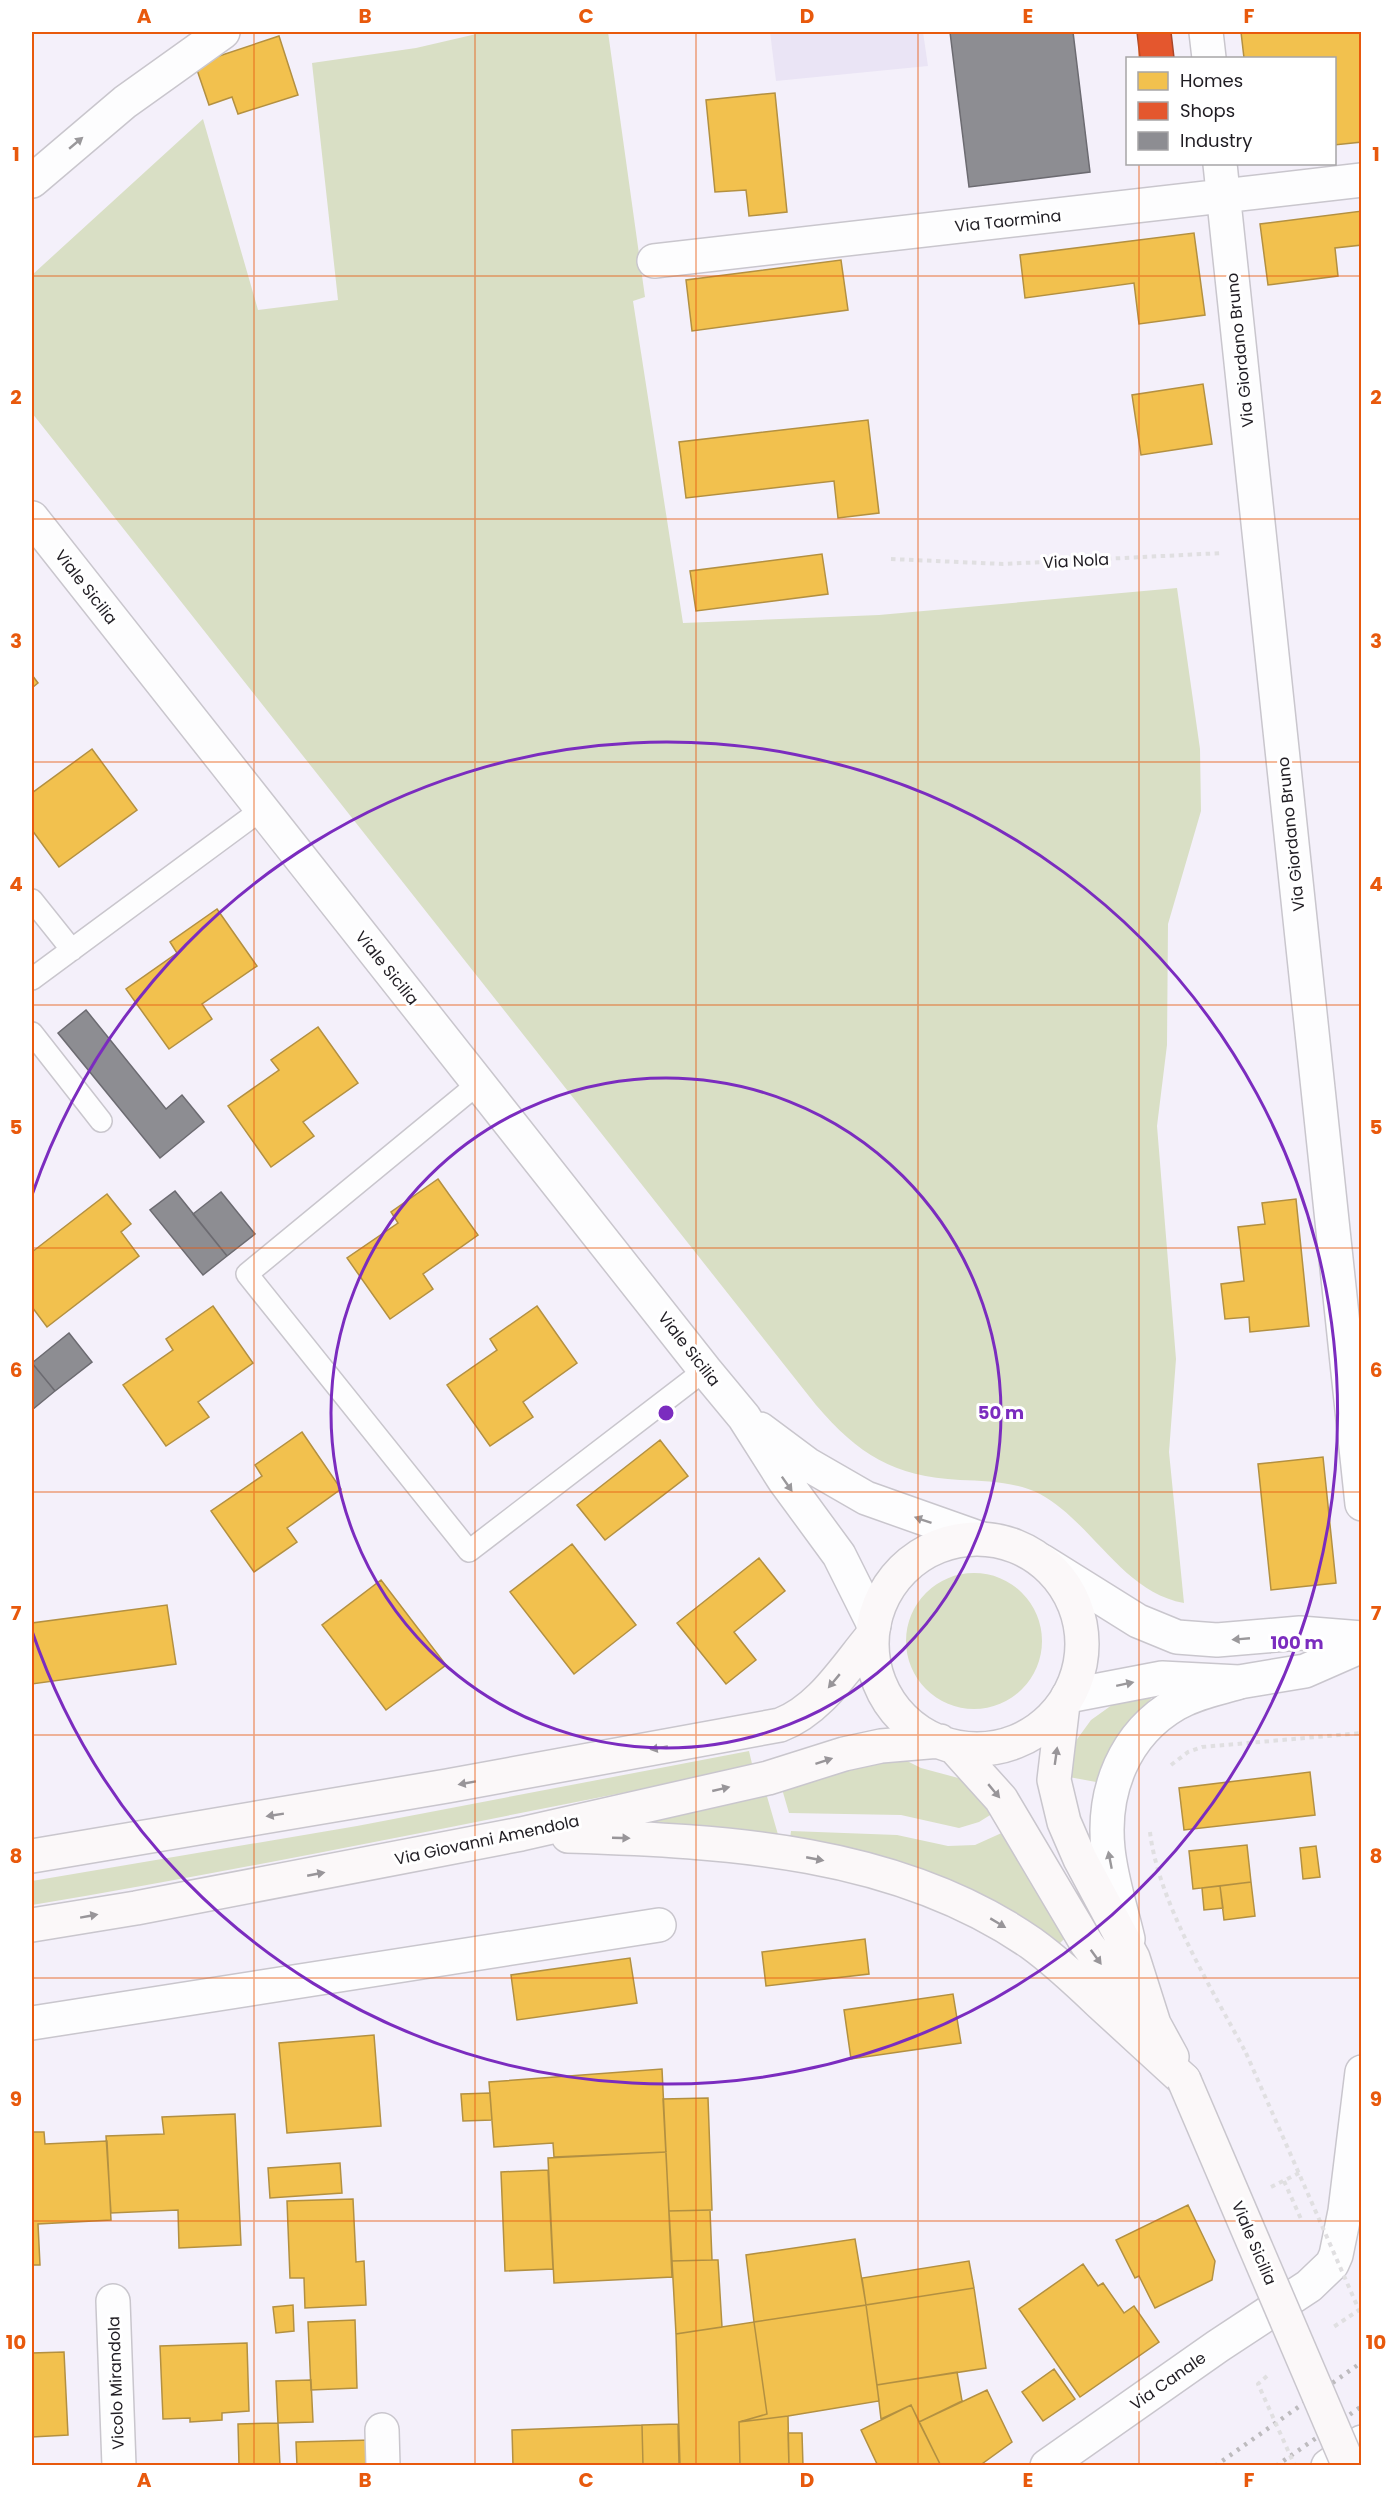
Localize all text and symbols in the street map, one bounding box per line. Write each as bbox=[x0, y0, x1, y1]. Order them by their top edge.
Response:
text: A bbox=[137, 2, 152, 30]
text: B bbox=[358, 2, 372, 30]
text: C bbox=[578, 2, 594, 30]
text: D bbox=[800, 2, 814, 30]
text: E bbox=[1023, 2, 1033, 30]
text: F bbox=[1244, 2, 1255, 30]
legend bbox=[1126, 57, 1336, 165]
text: Homes bbox=[1180, 68, 1243, 93]
text: Shops bbox=[1180, 98, 1235, 123]
text: Industry bbox=[1180, 128, 1252, 153]
one-way arrow bbox=[68, 137, 83, 150]
text: 1 bbox=[12, 140, 20, 168]
text: 1 bbox=[1372, 140, 1380, 168]
street label: Via Taormina bbox=[954, 204, 1062, 238]
street label: Via Giordano Bruno bbox=[1220, 272, 1260, 428]
text: 2 bbox=[10, 383, 22, 411]
text: 2 bbox=[1370, 383, 1382, 411]
street label: Viale Sicilia bbox=[49, 545, 123, 629]
street label: Via Nola bbox=[1042, 548, 1110, 574]
text: 3 bbox=[10, 627, 22, 655]
text: 3 bbox=[1370, 627, 1382, 655]
street label: Via Giordano Bruno bbox=[1271, 756, 1311, 912]
text: 4 bbox=[9, 870, 23, 898]
text: 4 bbox=[1369, 870, 1383, 898]
street label: Viale Sicilia bbox=[350, 926, 424, 1010]
text: 5 bbox=[10, 1113, 23, 1141]
text: 5 bbox=[1370, 1113, 1383, 1141]
street label: Viale Sicilia bbox=[652, 1307, 726, 1391]
text: 6 bbox=[10, 1356, 22, 1384]
text: 6 bbox=[1370, 1356, 1382, 1384]
text: 50 m bbox=[978, 1400, 1024, 1425]
centre of rings bbox=[656, 1403, 676, 1423]
one-way arrow bbox=[781, 1475, 793, 1491]
one-way arrow bbox=[914, 1514, 932, 1524]
text: 7 bbox=[11, 1599, 22, 1627]
text: 7 bbox=[1371, 1599, 1382, 1627]
text: 100 m bbox=[1270, 1630, 1324, 1655]
one-way arrow bbox=[1231, 1634, 1250, 1643]
one-way arrow bbox=[828, 1673, 841, 1689]
one-way arrow bbox=[1116, 1679, 1134, 1689]
one-way arrow bbox=[649, 1744, 668, 1753]
one-way arrow bbox=[1051, 1746, 1060, 1765]
one-way arrow bbox=[815, 1756, 833, 1765]
one-way arrow bbox=[457, 1779, 476, 1788]
one-way arrow bbox=[712, 1783, 731, 1793]
one-way arrow bbox=[988, 1783, 1001, 1799]
street label: Via Giovanni Amendola bbox=[393, 1809, 581, 1871]
one-way arrow bbox=[265, 1811, 284, 1820]
one-way arrow bbox=[612, 1833, 631, 1842]
text: 8 bbox=[10, 1842, 22, 1870]
text: 8 bbox=[1370, 1842, 1382, 1870]
one-way arrow bbox=[1105, 1850, 1114, 1869]
one-way arrow bbox=[806, 1855, 825, 1864]
one-way arrow bbox=[306, 1869, 325, 1878]
one-way arrow bbox=[80, 1911, 99, 1920]
one-way arrow bbox=[990, 1918, 1006, 1929]
one-way arrow bbox=[1090, 1949, 1102, 1965]
text: 9 bbox=[10, 2085, 22, 2113]
text: 9 bbox=[1370, 2085, 1382, 2113]
street label: Viale Sicilia bbox=[1226, 2197, 1282, 2289]
street label: Vicolo Mirandola bbox=[102, 2316, 130, 2450]
text: 10 bbox=[6, 2328, 26, 2356]
text: 10 bbox=[1366, 2328, 1386, 2356]
street label: Via Canale bbox=[1125, 2346, 1211, 2416]
text: A bbox=[137, 2466, 152, 2494]
text: B bbox=[358, 2466, 372, 2494]
text: C bbox=[578, 2466, 594, 2494]
text: D bbox=[800, 2466, 814, 2494]
text: E bbox=[1023, 2466, 1033, 2494]
text: F bbox=[1244, 2466, 1255, 2494]

